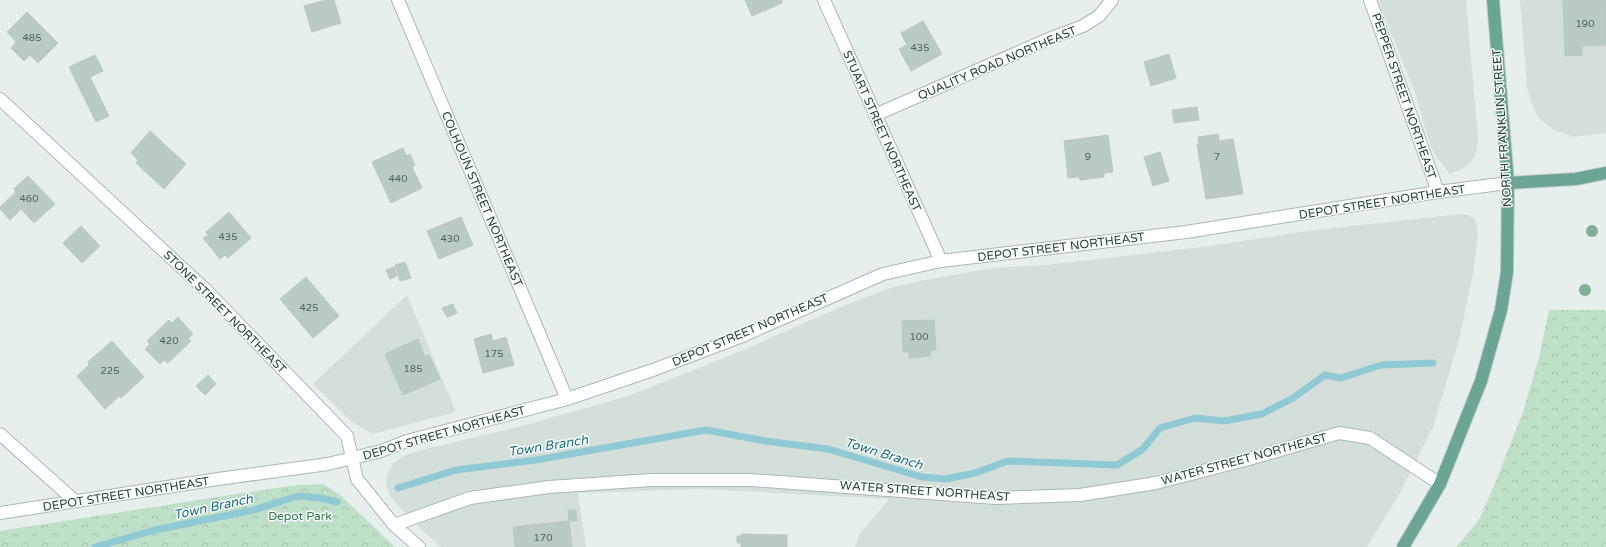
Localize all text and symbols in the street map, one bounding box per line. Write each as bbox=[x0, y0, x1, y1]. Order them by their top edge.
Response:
street label: PEPPER STREET NORTHEAST bbox=[1369, 11, 1439, 182]
house number: 190 bbox=[1576, 18, 1594, 30]
street label: QUALITY ROAD NORTHEAST bbox=[916, 23, 1079, 103]
house number: 485 bbox=[23, 32, 41, 44]
house number: 435 bbox=[911, 42, 929, 54]
street label: STUART STREET NORTHEAST bbox=[840, 48, 924, 214]
street label: NORTH FRANKLIN STREET bbox=[1489, 48, 1515, 207]
street label: COLHOUN STREET NORTHEAST bbox=[439, 109, 526, 289]
house number: 9 bbox=[1085, 151, 1091, 163]
house number: 7 bbox=[1214, 151, 1220, 163]
house number: 440 bbox=[389, 173, 407, 185]
street label: DEPOT STREET NORTHEAST bbox=[1298, 182, 1467, 222]
house number: 460 bbox=[20, 193, 38, 205]
street label: DEPOT STREET NORTHEAST bbox=[977, 230, 1146, 264]
house number: 435 bbox=[219, 231, 237, 243]
house number: 430 bbox=[441, 233, 459, 245]
street label: STONE STREET NORTHEAST bbox=[161, 248, 290, 377]
street label: DEPOT STREET NORTHEAST bbox=[670, 290, 831, 369]
house number: 425 bbox=[300, 302, 318, 314]
house number: 100 bbox=[910, 331, 928, 343]
house number: 420 bbox=[160, 335, 178, 347]
house number: 175 bbox=[485, 348, 503, 360]
house number: 185 bbox=[404, 363, 422, 375]
house number: 225 bbox=[101, 365, 119, 377]
street label: DEPOT STREET NORTHEAST bbox=[361, 403, 527, 463]
street label: WATER STREET NORTHEAST bbox=[1160, 430, 1329, 488]
water label: Town Branch bbox=[507, 432, 590, 460]
water label: Town Branch bbox=[843, 435, 926, 474]
street label: DEPOT STREET NORTHEAST bbox=[42, 474, 211, 514]
street label: WATER STREET NORTHEAST bbox=[839, 478, 1011, 504]
water label: Town Branch bbox=[172, 491, 255, 523]
park label: Depot Park bbox=[268, 509, 332, 523]
house number: 170 bbox=[534, 532, 552, 544]

